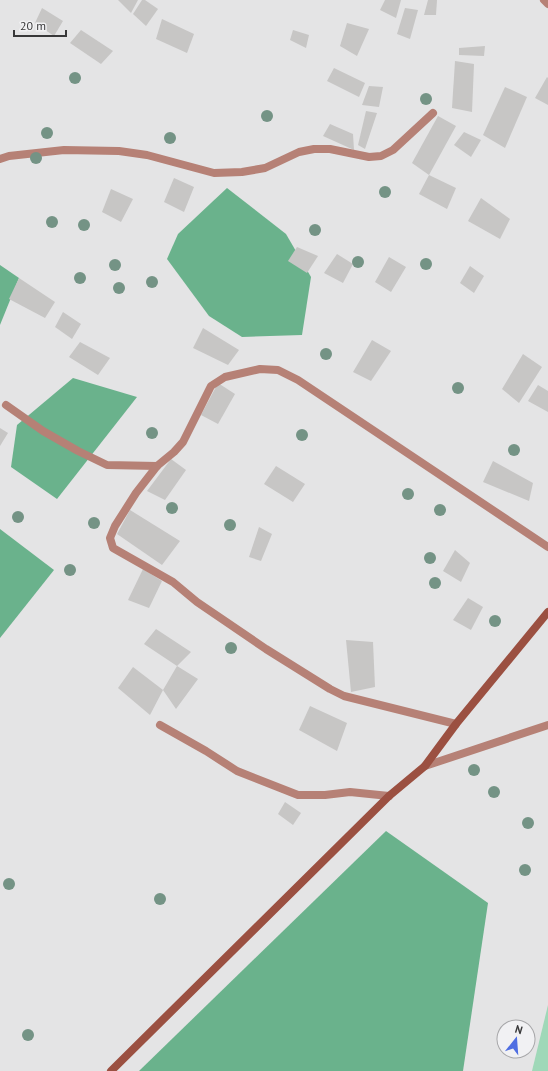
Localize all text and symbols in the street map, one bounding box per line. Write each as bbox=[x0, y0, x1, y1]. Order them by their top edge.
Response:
scale bar bbox=[14, 12, 66, 38]
text: 20 m bbox=[20, 18, 46, 33]
north arrow bbox=[496, 1019, 536, 1059]
text: N bbox=[513, 1022, 524, 1037]

